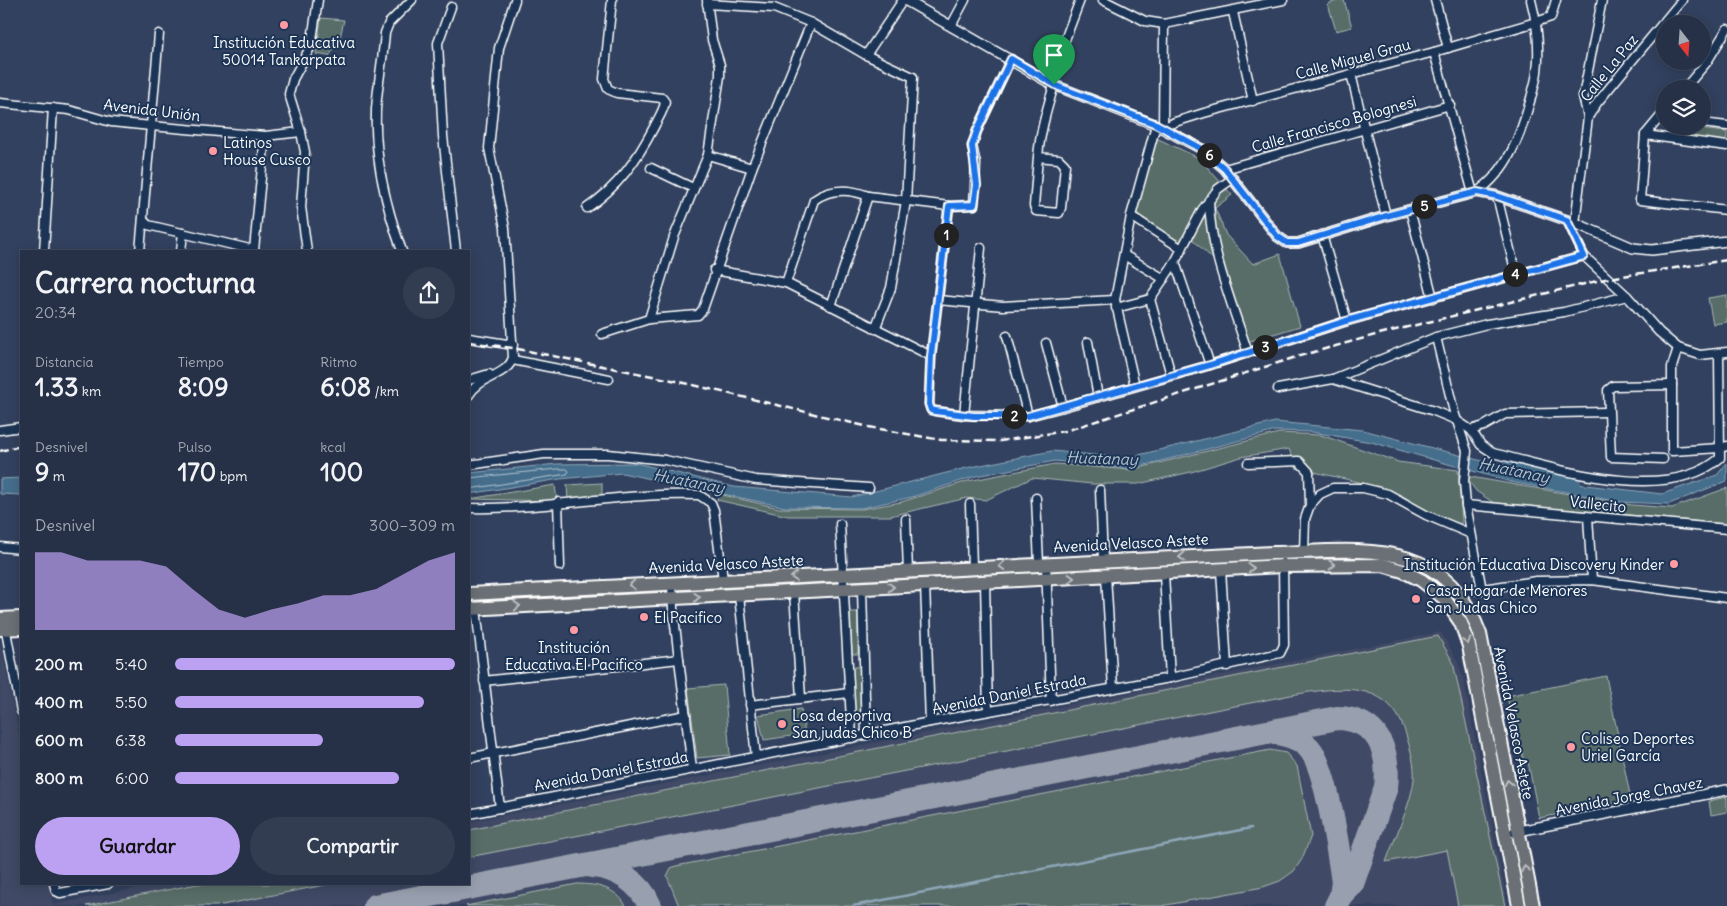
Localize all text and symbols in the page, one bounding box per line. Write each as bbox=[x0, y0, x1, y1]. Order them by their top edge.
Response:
north arrow bbox=[1656, 15, 1711, 70]
map controls bbox=[1656, 15, 1711, 135]
marker: Institución Educativa 50014 Tankarpata bbox=[278, 19, 290, 31]
street label: Calle La Paz bbox=[1576, 30, 1642, 106]
place label: Institución Educativa 50014 Tankarpata bbox=[213, 33, 355, 69]
pin bbox=[1033, 34, 1075, 85]
street label: Calle Miguel Grau bbox=[1293, 34, 1413, 83]
icon: arrive bbox=[1040, 41, 1068, 69]
button: layers bbox=[1656, 80, 1711, 135]
street label: Calle Francisco Bolognesi bbox=[1249, 91, 1419, 157]
street label: Avenida Unión bbox=[103, 95, 202, 125]
place label: Latinos House Cusco bbox=[223, 133, 311, 169]
pin: 6 bbox=[1196, 142, 1222, 168]
marker: Latinos House Cusco bbox=[207, 145, 219, 157]
text: 6 bbox=[1205, 146, 1214, 164]
pin: 5 bbox=[1412, 194, 1436, 218]
text: 5 bbox=[1420, 197, 1429, 215]
pin: 1 bbox=[934, 222, 958, 248]
text: 1 bbox=[944, 226, 949, 244]
pin: 4 bbox=[1502, 262, 1528, 286]
text: Carrera nocturna bbox=[35, 265, 256, 301]
text: 4 bbox=[1511, 265, 1520, 283]
button: share bbox=[403, 267, 455, 319]
text: 20:34 bbox=[35, 302, 76, 322]
pin: 3 bbox=[1252, 334, 1278, 360]
text: 3 bbox=[1262, 338, 1269, 356]
text: Distancia bbox=[35, 353, 94, 371]
text: Tiempo bbox=[178, 353, 224, 371]
text: Ritmo bbox=[320, 353, 357, 371]
text: 1.33 bbox=[35, 371, 79, 403]
text: 8:09 bbox=[178, 371, 229, 403]
text: 6:08 bbox=[320, 371, 371, 403]
text: km bbox=[79, 382, 101, 400]
text: /km bbox=[371, 382, 399, 400]
pin: 2 bbox=[1002, 404, 1026, 428]
text: 2 bbox=[1011, 407, 1018, 425]
text: Desnivel bbox=[35, 438, 88, 456]
text: Pulso bbox=[178, 438, 212, 456]
text: kcal bbox=[320, 438, 346, 456]
water label: Huatanay bbox=[1066, 447, 1140, 469]
water label: Huatanay bbox=[1477, 453, 1553, 488]
text: 9 bbox=[35, 456, 49, 488]
text: 170 bbox=[178, 456, 216, 488]
text: 100 bbox=[320, 456, 363, 488]
water label: Huatanay bbox=[652, 464, 728, 498]
text: m bbox=[49, 467, 65, 485]
text: bpm bbox=[216, 467, 248, 485]
street label: Vallecito bbox=[1569, 492, 1627, 516]
text: Desnivel bbox=[35, 515, 95, 535]
text: 300–309 m bbox=[369, 515, 455, 535]
street label: Avenida Velasco Astete bbox=[1053, 529, 1209, 557]
street label: Avenida Velasco Astete bbox=[648, 550, 804, 578]
one-way arrow bbox=[1178, 551, 1186, 562]
place label: Institución Educativa Discovery Kinder bbox=[1404, 555, 1664, 574]
marker: Institución Educativa Discovery Kinder bbox=[1668, 558, 1680, 570]
one-way arrow bbox=[998, 560, 1006, 571]
one-way arrow bbox=[1328, 560, 1336, 571]
one-way arrow bbox=[1247, 563, 1255, 574]
one-way arrow bbox=[790, 571, 798, 582]
one-way arrow bbox=[1067, 573, 1075, 584]
one-way arrow bbox=[628, 580, 636, 591]
place label: Casa Hogar de Menores San Judas Chico bbox=[1426, 581, 1588, 617]
one-way arrow bbox=[888, 582, 896, 593]
one-way arrow bbox=[693, 592, 701, 603]
marker: Casa Hogar de Menores San Judas Chico bbox=[1410, 593, 1422, 605]
one-way arrow bbox=[514, 601, 522, 612]
place label: El Pacifico bbox=[654, 608, 722, 627]
marker: El Pacifico bbox=[638, 611, 650, 623]
marker: Institución Educativa El Pacifico bbox=[568, 624, 580, 636]
one-way arrow bbox=[1461, 636, 1471, 644]
place label: Institución Educativa El Pacifico bbox=[505, 638, 643, 674]
street label: Avenida Velasco Astete bbox=[1490, 645, 1538, 801]
text: 200 m bbox=[35, 654, 83, 674]
text: 5:40 bbox=[115, 654, 148, 674]
street label: Avenida Daniel Estrada bbox=[930, 670, 1088, 718]
text: 400 m bbox=[35, 692, 83, 712]
text: 5:50 bbox=[115, 692, 148, 712]
place label: Losa deportiva San judas Chico B bbox=[792, 706, 912, 742]
marker: Losa deportiva San judas Chico B bbox=[776, 718, 788, 730]
place label: Coliseo Deportes Uriel García bbox=[1581, 729, 1695, 765]
text: 600 m bbox=[35, 730, 83, 750]
text: 6:38 bbox=[115, 730, 146, 750]
marker: Coliseo Deportes Uriel García bbox=[1565, 741, 1577, 753]
street label: Avenida Daniel Estrada bbox=[532, 747, 690, 795]
text: 800 m bbox=[35, 768, 83, 788]
text: 6:00 bbox=[115, 768, 149, 788]
street label: Avenida Jorge Chavez bbox=[1554, 772, 1704, 820]
one-way arrow bbox=[1504, 779, 1514, 788]
button: Guardar bbox=[35, 817, 240, 875]
button: Compartir bbox=[250, 817, 455, 875]
one-way arrow bbox=[1521, 864, 1531, 873]

